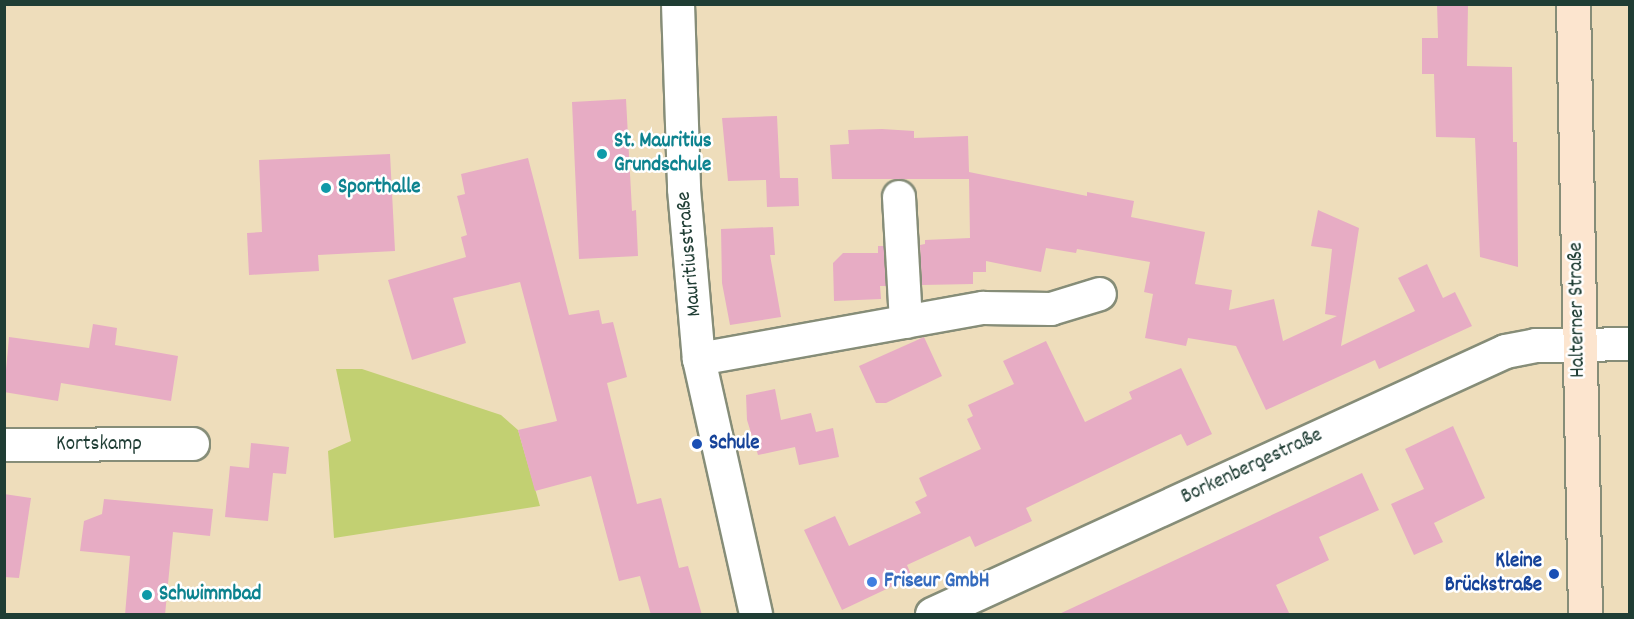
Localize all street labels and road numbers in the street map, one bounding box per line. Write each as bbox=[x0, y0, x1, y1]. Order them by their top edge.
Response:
street label: Mauritiusstraße bbox=[672, 190, 708, 318]
street label: Halterner Straße bbox=[1564, 242, 1592, 378]
street label: Borkenbergestraße bbox=[1178, 423, 1326, 511]
street label: Kortskamp bbox=[56, 432, 142, 458]

